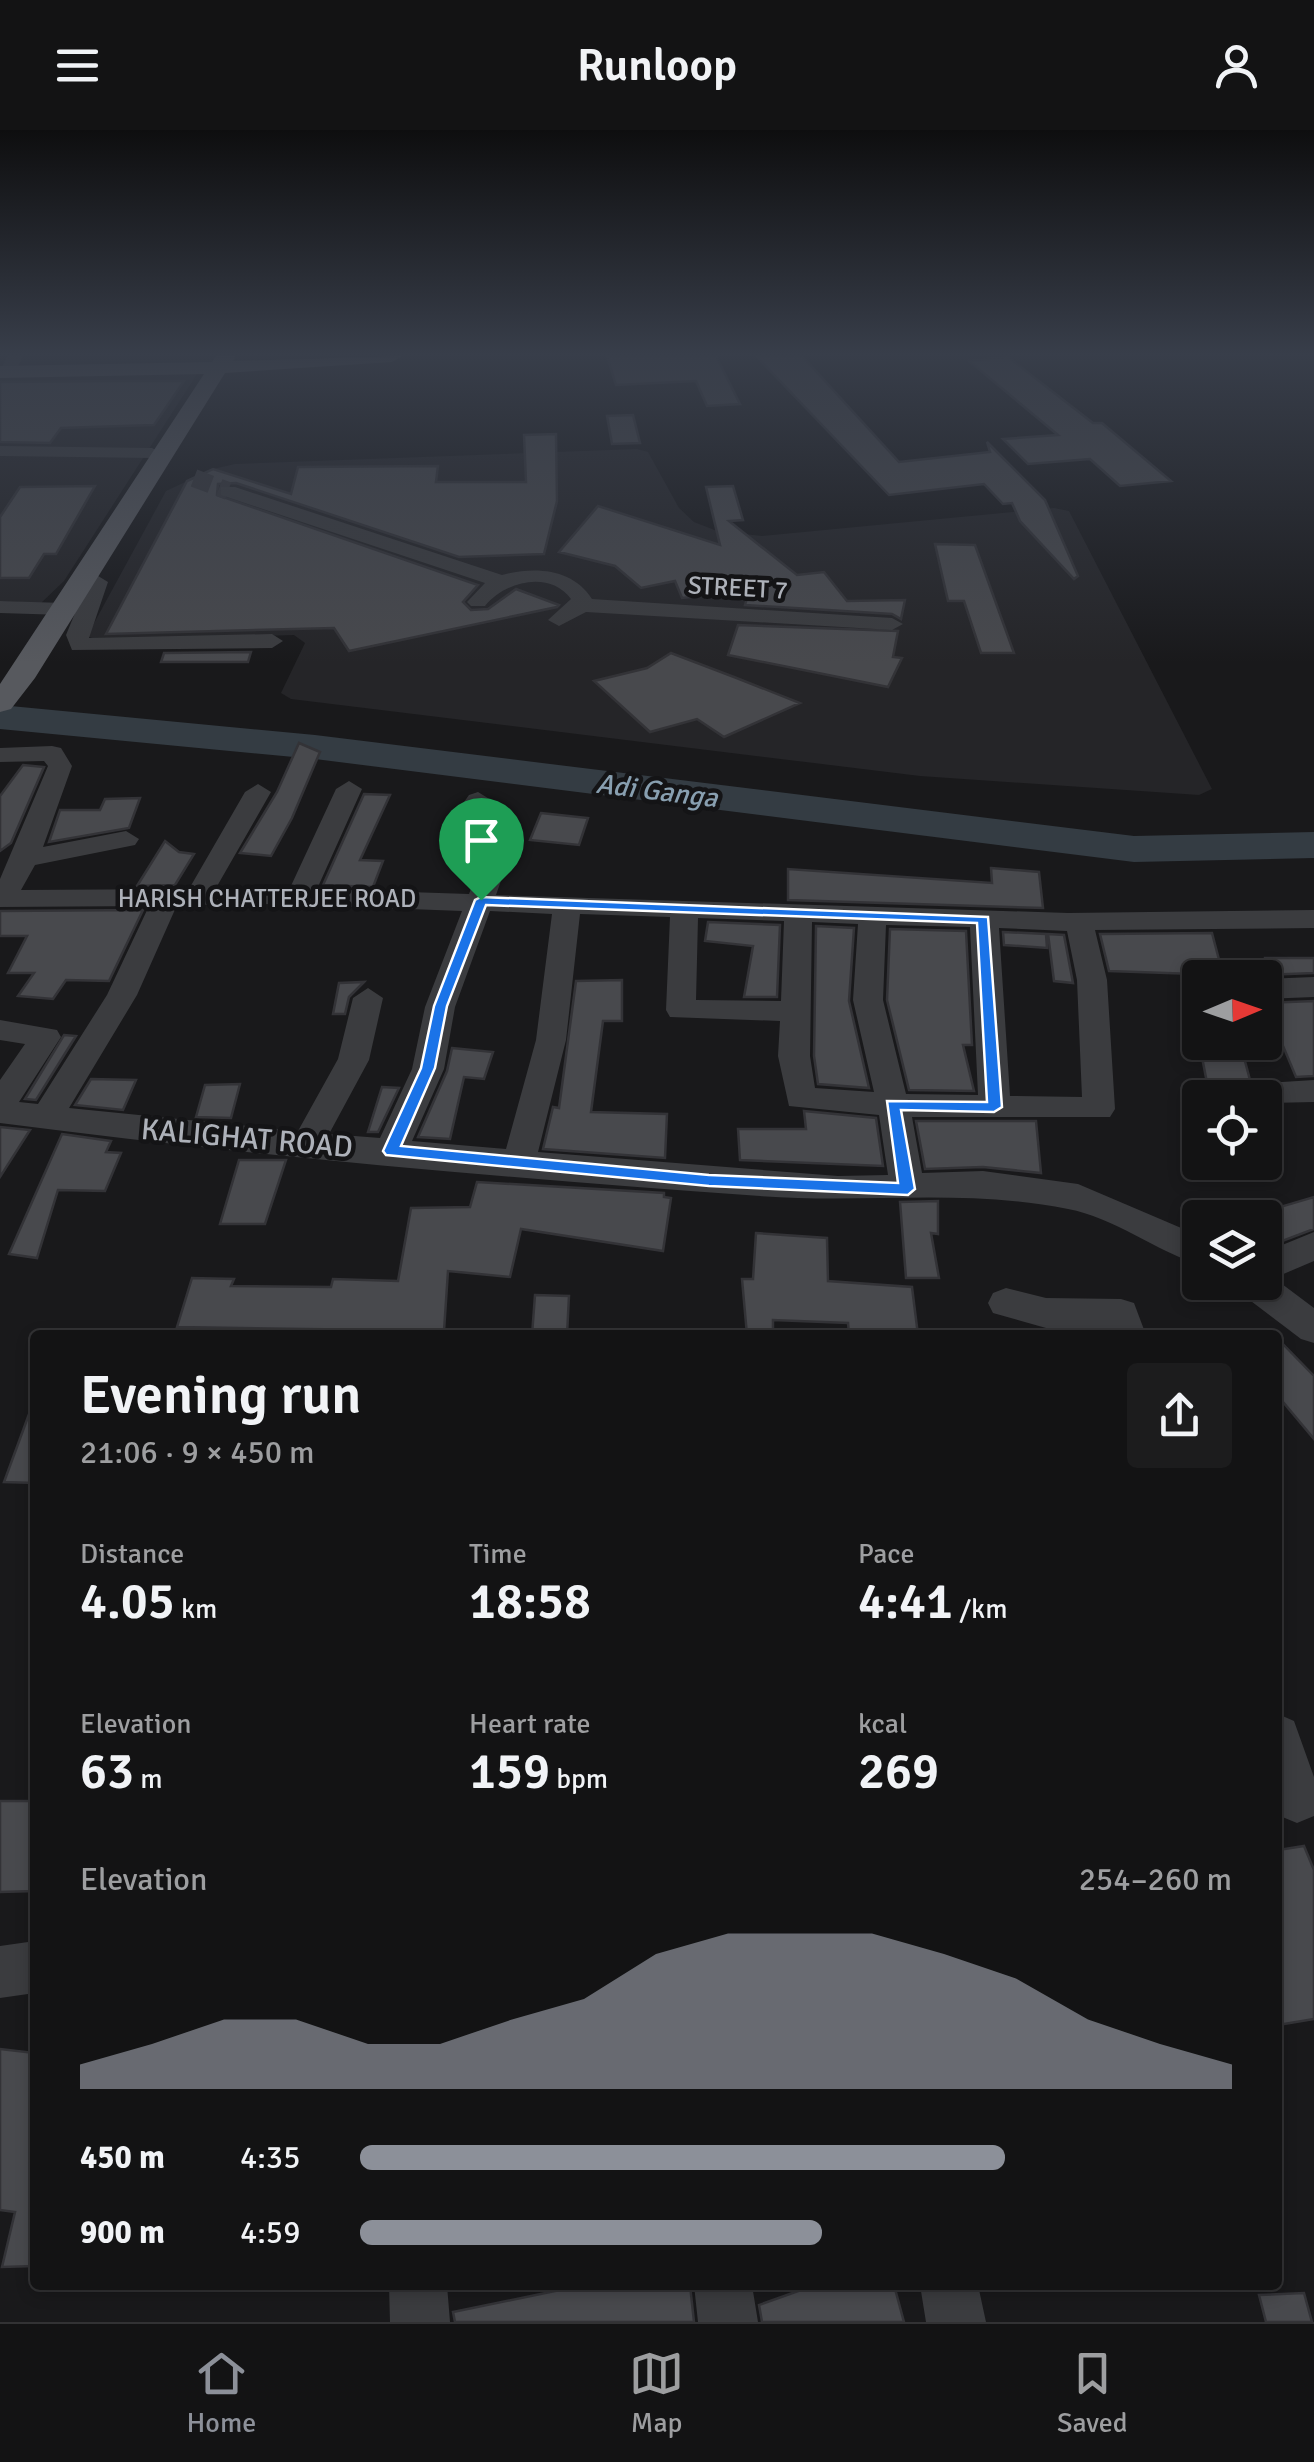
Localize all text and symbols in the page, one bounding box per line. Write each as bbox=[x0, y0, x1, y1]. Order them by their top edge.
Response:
icon: menu bbox=[50, 38, 105, 93]
text: Runloop bbox=[577, 38, 737, 93]
icon: person bbox=[1209, 38, 1264, 93]
street label: STREET 7 bbox=[687, 569, 789, 606]
water label: Adi Ganga bbox=[594, 767, 720, 815]
pin bbox=[439, 798, 524, 901]
icon: arrive bbox=[454, 813, 509, 868]
street label: HARISH CHATTERJEE ROAD bbox=[118, 883, 416, 914]
north arrow bbox=[1182, 960, 1282, 1060]
map controls bbox=[1182, 960, 1282, 1300]
button: locate bbox=[1182, 1080, 1282, 1180]
street label: KALIGHAT ROAD bbox=[139, 1111, 354, 1166]
button: layers bbox=[1182, 1200, 1282, 1300]
text: Evening run bbox=[80, 1361, 361, 1429]
button: share bbox=[1127, 1363, 1232, 1468]
text: 21:06 · 9 × 450 m bbox=[80, 1433, 315, 1472]
text: Distance bbox=[80, 1537, 184, 1571]
text: Time bbox=[469, 1537, 527, 1571]
text: Pace bbox=[858, 1537, 914, 1571]
text: 4.05 bbox=[80, 1571, 175, 1633]
text: 18:58 bbox=[469, 1571, 591, 1633]
text: 4:41 bbox=[858, 1571, 953, 1633]
text: km bbox=[175, 1592, 217, 1626]
text: /km bbox=[953, 1592, 1007, 1626]
text: Elevation bbox=[80, 1707, 192, 1741]
text: Heart rate bbox=[469, 1707, 591, 1741]
text: kcal bbox=[858, 1707, 907, 1741]
text: 63 bbox=[80, 1741, 134, 1803]
text: 159 bbox=[469, 1741, 550, 1803]
text: 269 bbox=[858, 1741, 939, 1803]
text: m bbox=[134, 1762, 163, 1796]
text: bpm bbox=[550, 1762, 608, 1796]
text: Elevation bbox=[80, 1860, 207, 1899]
text: 254–260 m bbox=[1079, 1860, 1232, 1899]
text: 450 m bbox=[80, 2138, 165, 2177]
text: 4:35 bbox=[240, 2138, 300, 2177]
text: 900 m bbox=[80, 2213, 165, 2252]
text: 4:59 bbox=[240, 2213, 300, 2252]
tab: Home bbox=[186, 2346, 256, 2440]
tab: Map bbox=[629, 2346, 684, 2440]
tab: Saved bbox=[1057, 2346, 1128, 2440]

